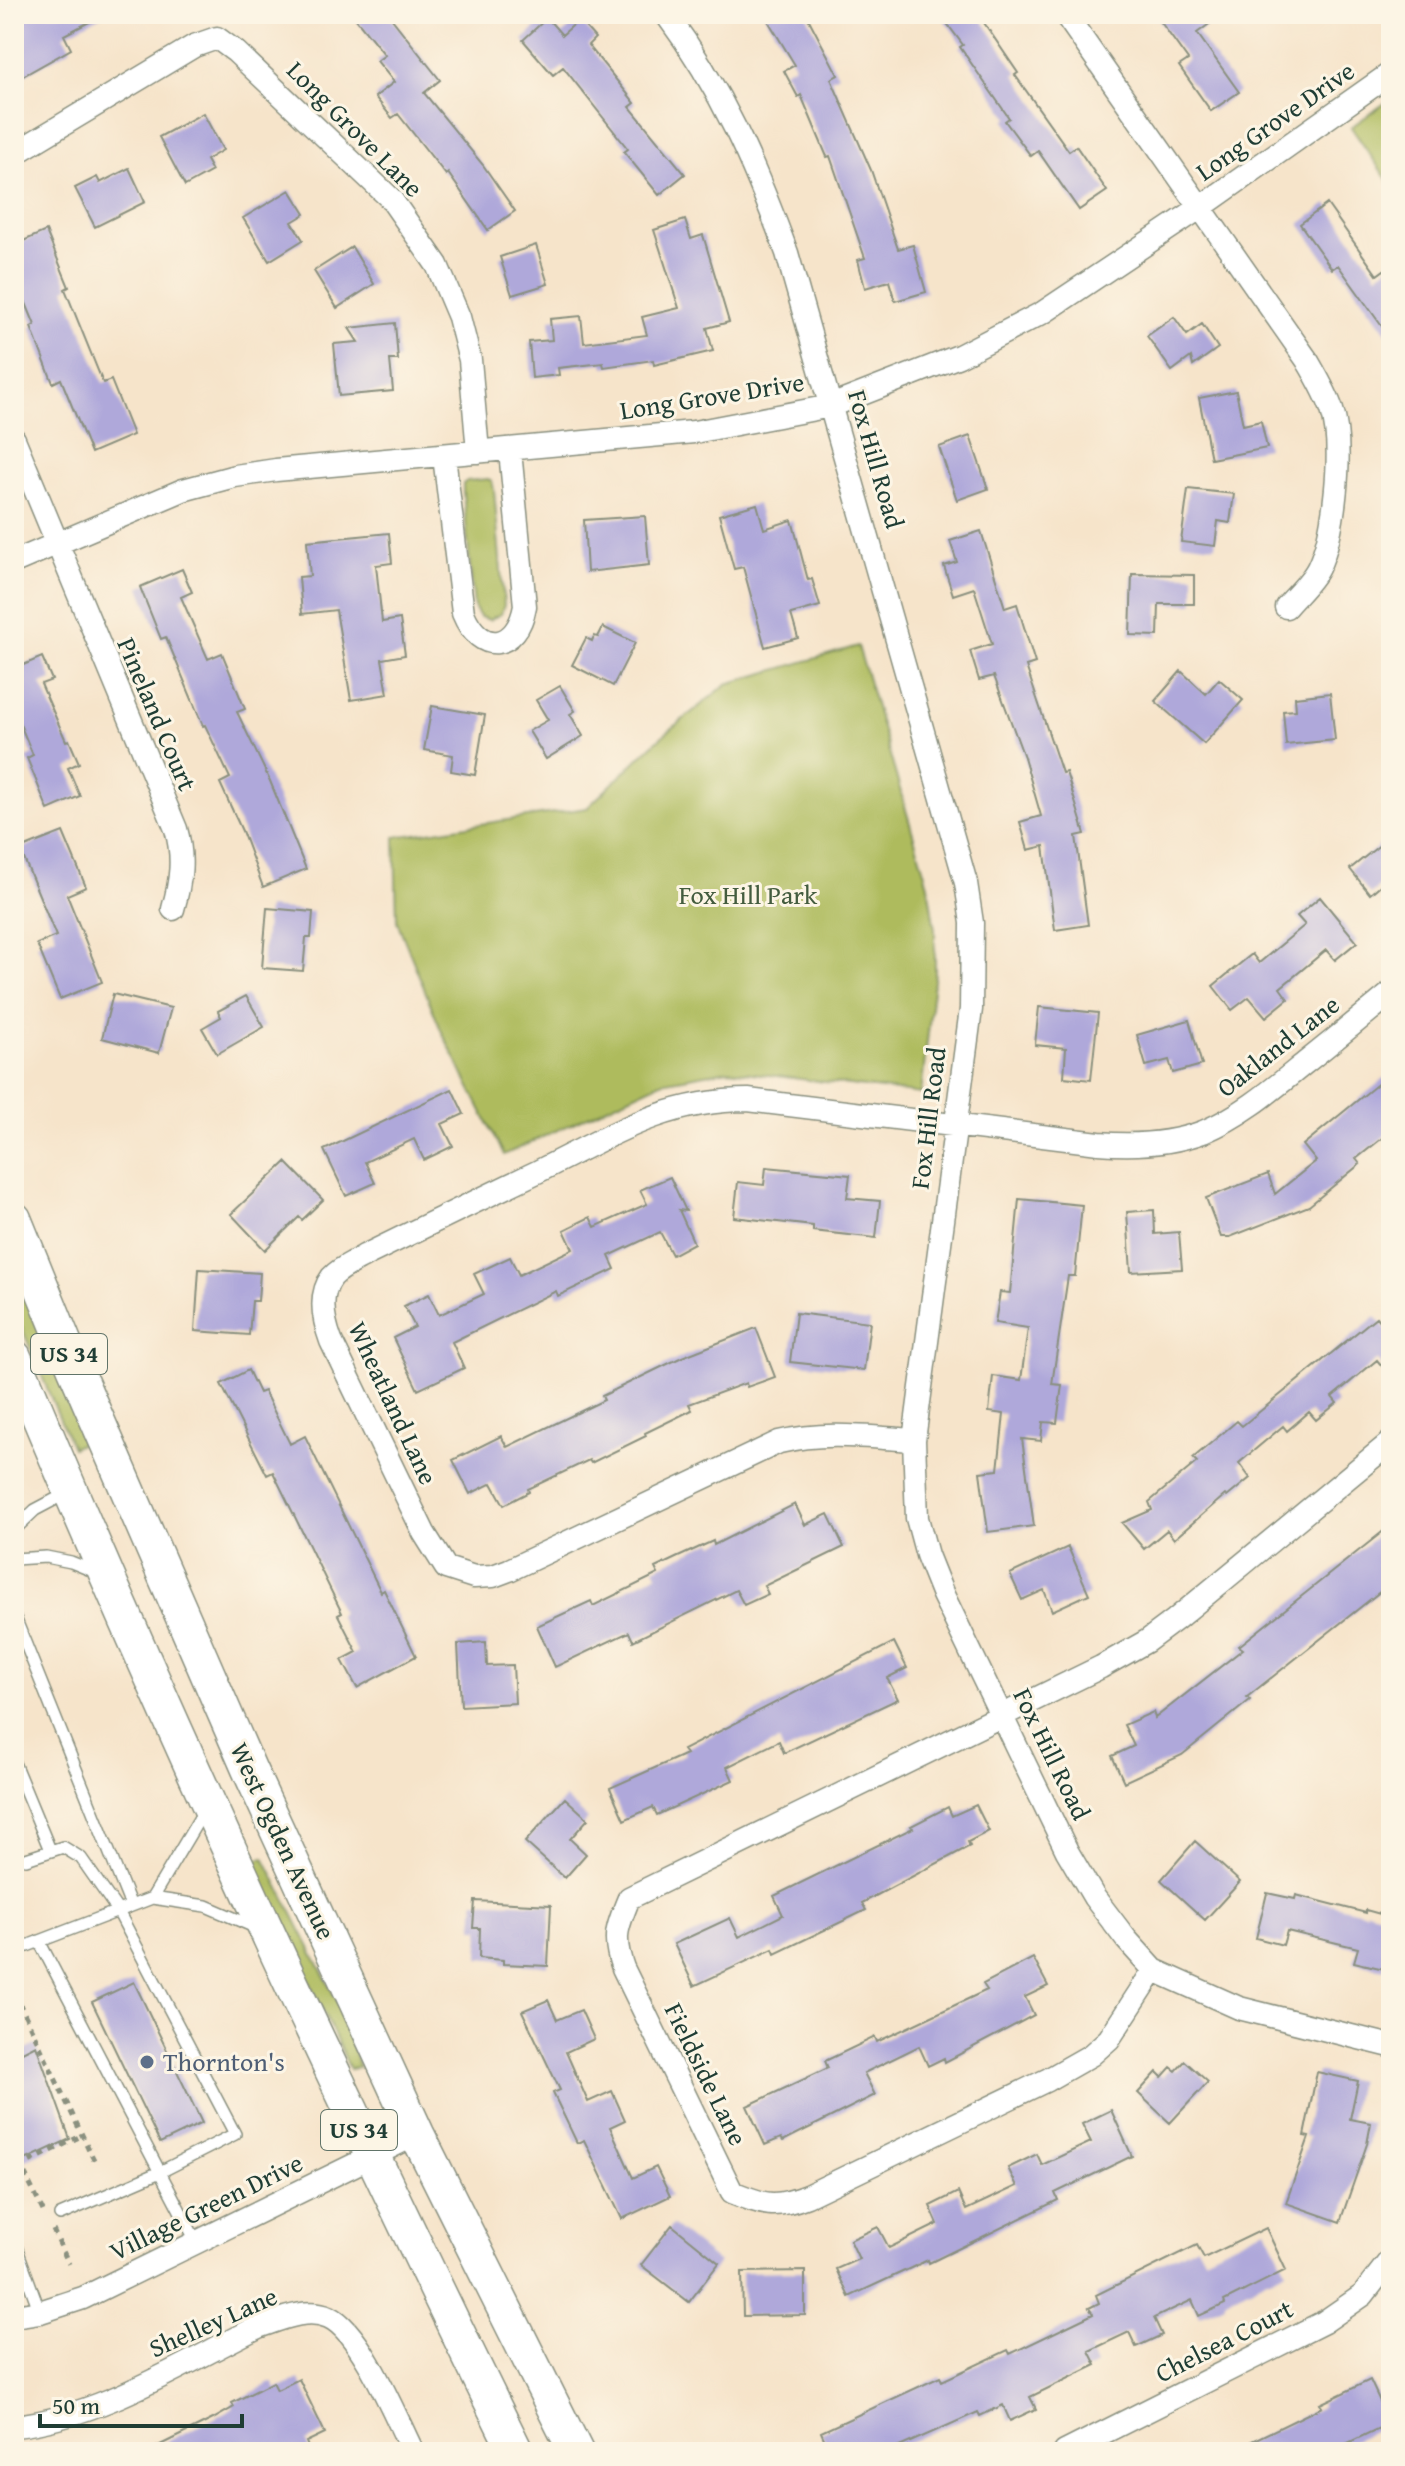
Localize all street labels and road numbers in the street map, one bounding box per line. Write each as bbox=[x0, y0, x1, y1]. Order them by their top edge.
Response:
street label: Long Grove Lane bbox=[278, 51, 433, 206]
street label: Long Grove Drive bbox=[1187, 51, 1362, 190]
street label: Long Grove Drive bbox=[617, 362, 807, 429]
street label: Fox Hill Road bbox=[838, 385, 915, 533]
street label: Pineland Court bbox=[108, 631, 207, 797]
street label: Oakland Lane bbox=[1208, 985, 1348, 1106]
street label: Fox Hill Road bbox=[899, 1045, 956, 1191]
street label: Wheatland Lane bbox=[339, 1315, 448, 1491]
road number: US 34 bbox=[31, 1334, 107, 1374]
street label: Fox Hill Road bbox=[1004, 1681, 1101, 1827]
street label: West Ogden Avenue bbox=[221, 1736, 346, 1946]
street label: Fieldside Lane bbox=[655, 1996, 758, 2152]
road number: US 34 bbox=[321, 2110, 397, 2150]
street label: Village Green Drive bbox=[103, 2143, 309, 2270]
street label: Shelley Lane bbox=[142, 2276, 283, 2367]
street label: Chelsea Court bbox=[1148, 2289, 1300, 2392]

